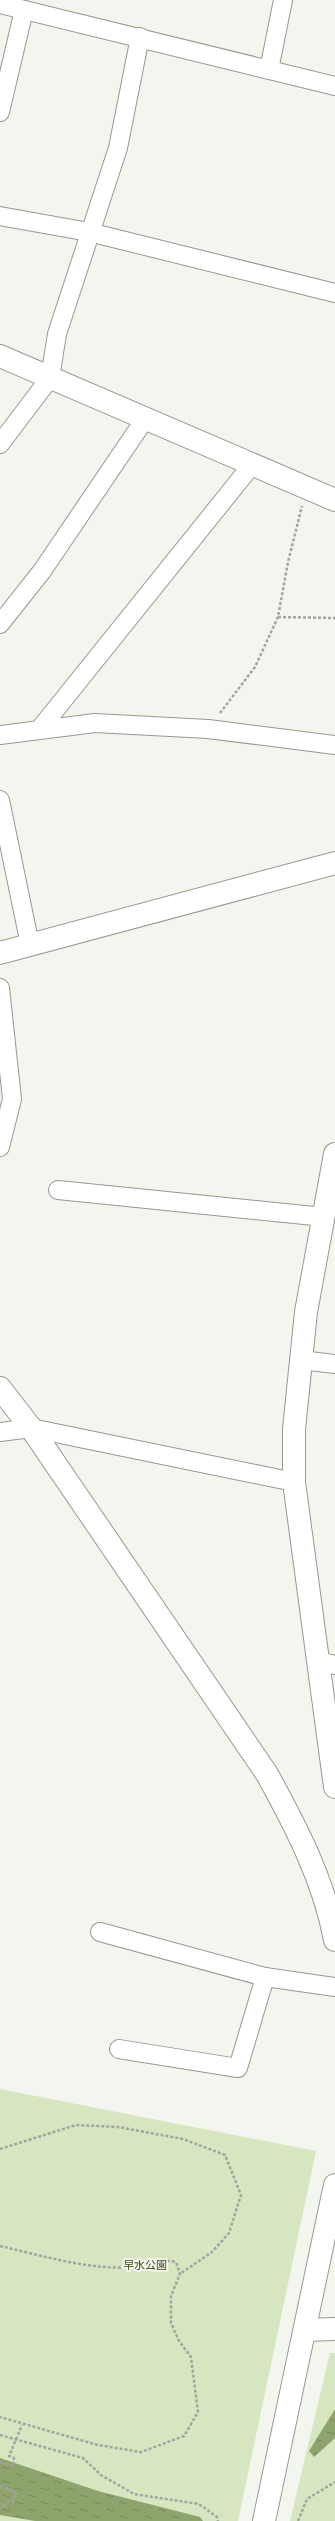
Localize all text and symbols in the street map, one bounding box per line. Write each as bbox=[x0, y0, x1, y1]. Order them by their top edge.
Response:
park label: 早水公園 bbox=[123, 2259, 167, 2272]

